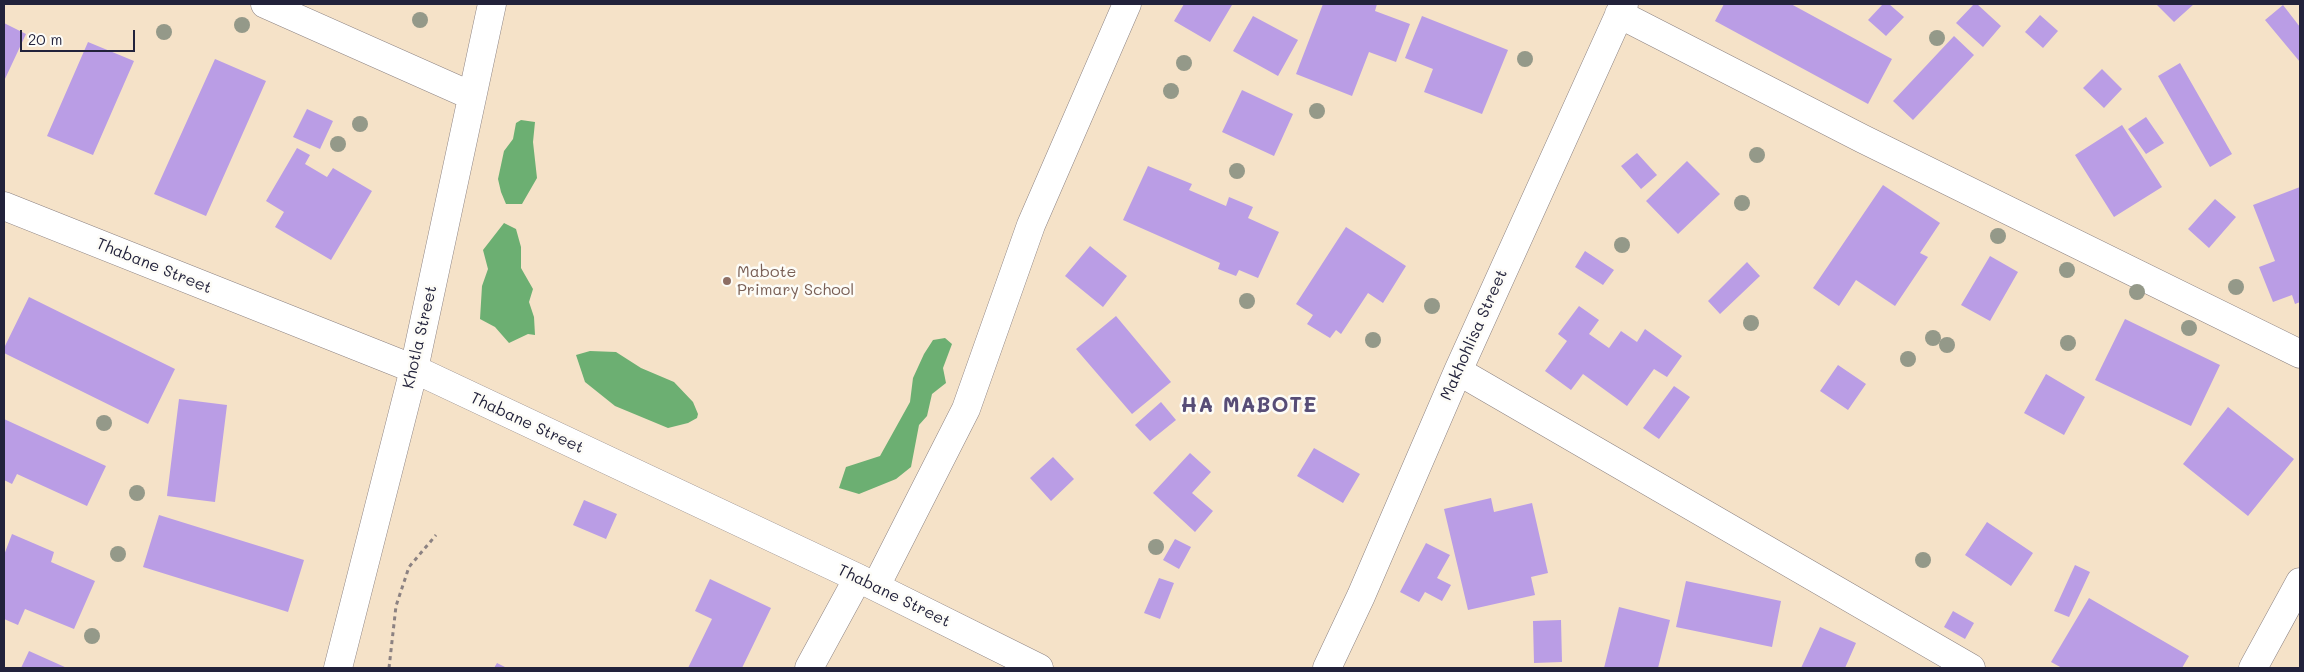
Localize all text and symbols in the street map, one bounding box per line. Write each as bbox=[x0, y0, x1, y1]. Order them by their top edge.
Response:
scale bar bbox=[22, 20, 138, 52]
text: 20 m bbox=[28, 29, 62, 49]
street label: Thabane Street bbox=[93, 234, 215, 298]
place label: Mabote Primary School bbox=[737, 262, 854, 300]
street label: Makhohlisa Street bbox=[1436, 266, 1512, 404]
marker: Mabote Primary School bbox=[721, 275, 733, 287]
street label: Khotla Street bbox=[399, 284, 441, 390]
street label: Thabane Street bbox=[467, 388, 587, 458]
district label: HA MABOTE bbox=[1179, 393, 1319, 419]
street label: Thabane Street bbox=[835, 560, 953, 632]

